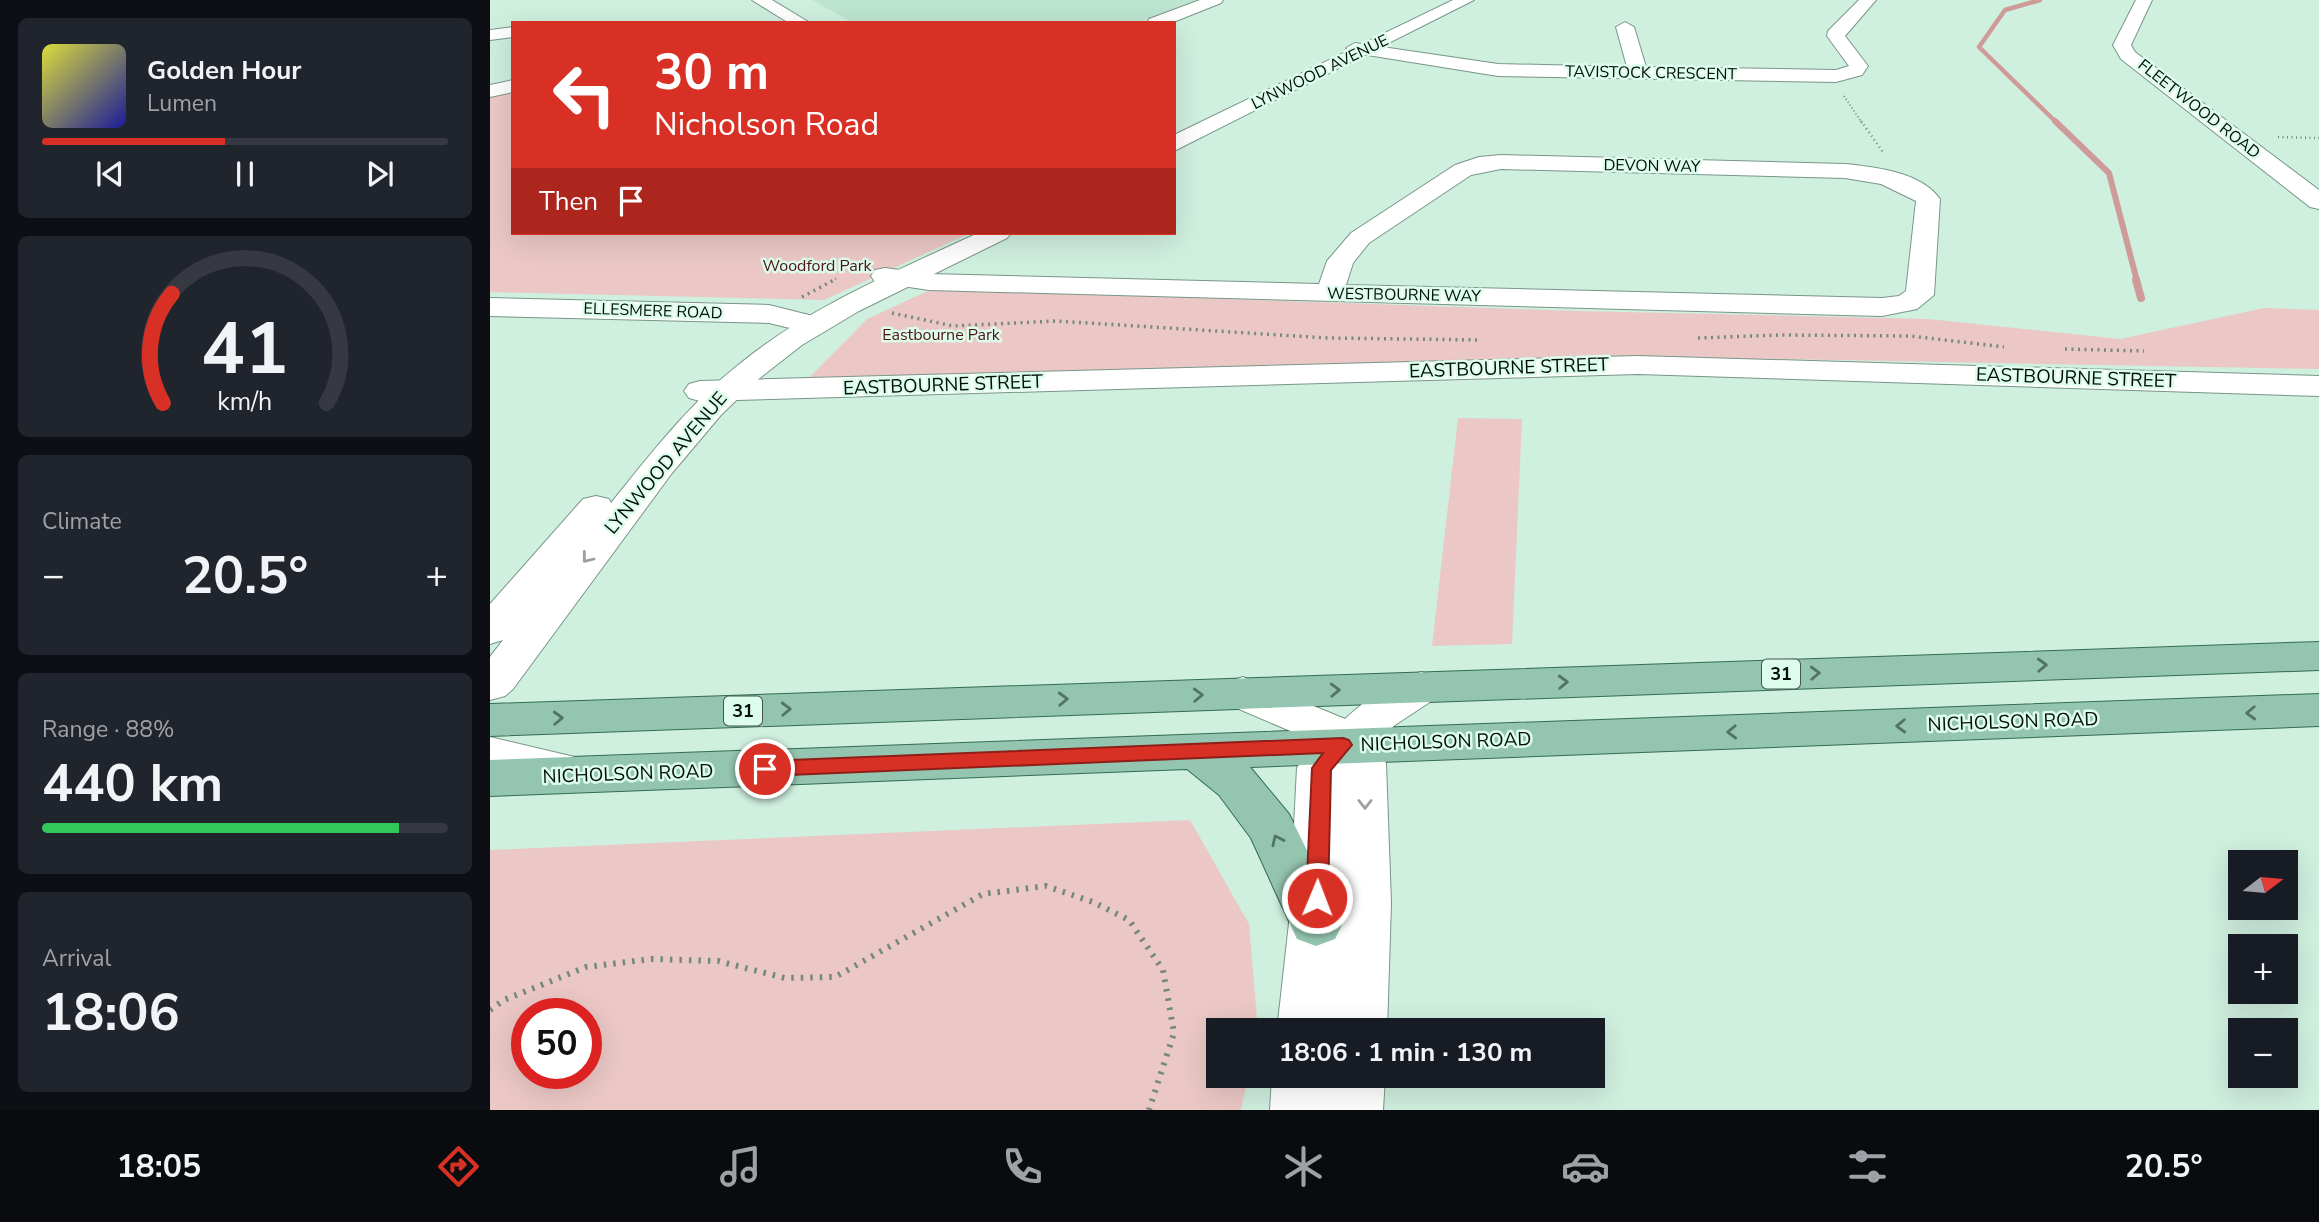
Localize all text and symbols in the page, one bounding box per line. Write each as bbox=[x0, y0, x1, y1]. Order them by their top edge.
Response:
street label: LYNWOOD AVENUE bbox=[1248, 29, 1392, 115]
text: 30 m bbox=[654, 39, 769, 106]
icon: left bbox=[539, 49, 630, 140]
text: Golden Hour bbox=[147, 53, 302, 88]
street label: FLEETWOOD ROAD bbox=[2133, 54, 2265, 164]
street label: TAVISTOCK CRESCENT bbox=[1565, 61, 1738, 86]
text: Lumen bbox=[147, 88, 217, 119]
text: Nicholson Road bbox=[654, 103, 879, 146]
street label: DEVON WAY bbox=[1603, 154, 1701, 178]
icon: previous bbox=[91, 155, 129, 193]
icon: pause bbox=[226, 155, 264, 193]
icon: next bbox=[361, 155, 399, 193]
icon: arrive bbox=[612, 182, 650, 220]
text: Then bbox=[539, 184, 598, 219]
park label: Woodford Park bbox=[763, 255, 872, 277]
street label: WESTBOURNE WAY bbox=[1327, 283, 1481, 307]
street label: ELLESMERE ROAD bbox=[583, 298, 723, 324]
text: 41 bbox=[201, 299, 289, 399]
park label: Eastbourne Park bbox=[882, 324, 1001, 346]
street label: EASTBOURNE STREET bbox=[1408, 351, 1610, 384]
street label: EASTBOURNE STREET bbox=[1975, 362, 2177, 395]
street label: EASTBOURNE STREET bbox=[842, 368, 1044, 401]
text: km/h bbox=[217, 384, 273, 418]
street label: LYNWOOD AVENUE bbox=[599, 386, 733, 540]
text: Climate bbox=[42, 506, 122, 537]
text: 20.5° bbox=[182, 540, 308, 611]
text: − bbox=[42, 550, 65, 601]
text: + bbox=[425, 550, 448, 601]
one-way arrow bbox=[582, 551, 595, 563]
one-way arrow bbox=[2037, 658, 2048, 673]
road number: 31 bbox=[1762, 660, 1800, 688]
one-way arrow bbox=[1809, 666, 1820, 681]
one-way arrow bbox=[1557, 674, 1568, 689]
one-way arrow bbox=[1330, 682, 1341, 697]
one-way arrow bbox=[1193, 687, 1203, 703]
one-way arrow bbox=[1059, 691, 1069, 707]
road number: 31 bbox=[724, 696, 762, 726]
one-way arrow bbox=[780, 701, 791, 716]
one-way arrow bbox=[2245, 705, 2256, 720]
street label: NICHOLSON ROAD bbox=[1927, 706, 2099, 738]
one-way arrow bbox=[553, 710, 564, 725]
text: Range · 88% bbox=[42, 714, 174, 745]
one-way arrow bbox=[1895, 718, 1906, 733]
one-way arrow bbox=[1726, 724, 1736, 740]
street label: NICHOLSON ROAD bbox=[1360, 726, 1532, 758]
pin bbox=[735, 739, 795, 799]
text: 440 km bbox=[42, 748, 223, 819]
icon: arrive bbox=[746, 750, 784, 788]
street label: NICHOLSON ROAD bbox=[542, 758, 714, 790]
one-way arrow bbox=[1357, 799, 1373, 810]
one-way arrow bbox=[1271, 835, 1285, 847]
north arrow bbox=[2228, 850, 2298, 920]
map controls bbox=[2228, 850, 2298, 1088]
position arrow bbox=[1280, 861, 1354, 935]
button: + bbox=[2228, 934, 2298, 1004]
text: Arrival bbox=[42, 943, 111, 974]
text: 18:06 bbox=[42, 977, 180, 1048]
speed limit sign: 50 bbox=[511, 998, 602, 1089]
button: − bbox=[2228, 1018, 2298, 1088]
text: 18:06 · 1 min · 130 m bbox=[1279, 1035, 1532, 1070]
icon: directions bbox=[434, 1142, 483, 1191]
icon: music bbox=[716, 1142, 765, 1191]
icon: phone bbox=[998, 1142, 1047, 1191]
icon: climate bbox=[1279, 1142, 1328, 1191]
icon: car bbox=[1561, 1142, 1610, 1191]
icon: filters bbox=[1843, 1142, 1892, 1191]
text: 18:05 bbox=[116, 1145, 201, 1188]
text: 20.5° bbox=[2125, 1145, 2203, 1188]

